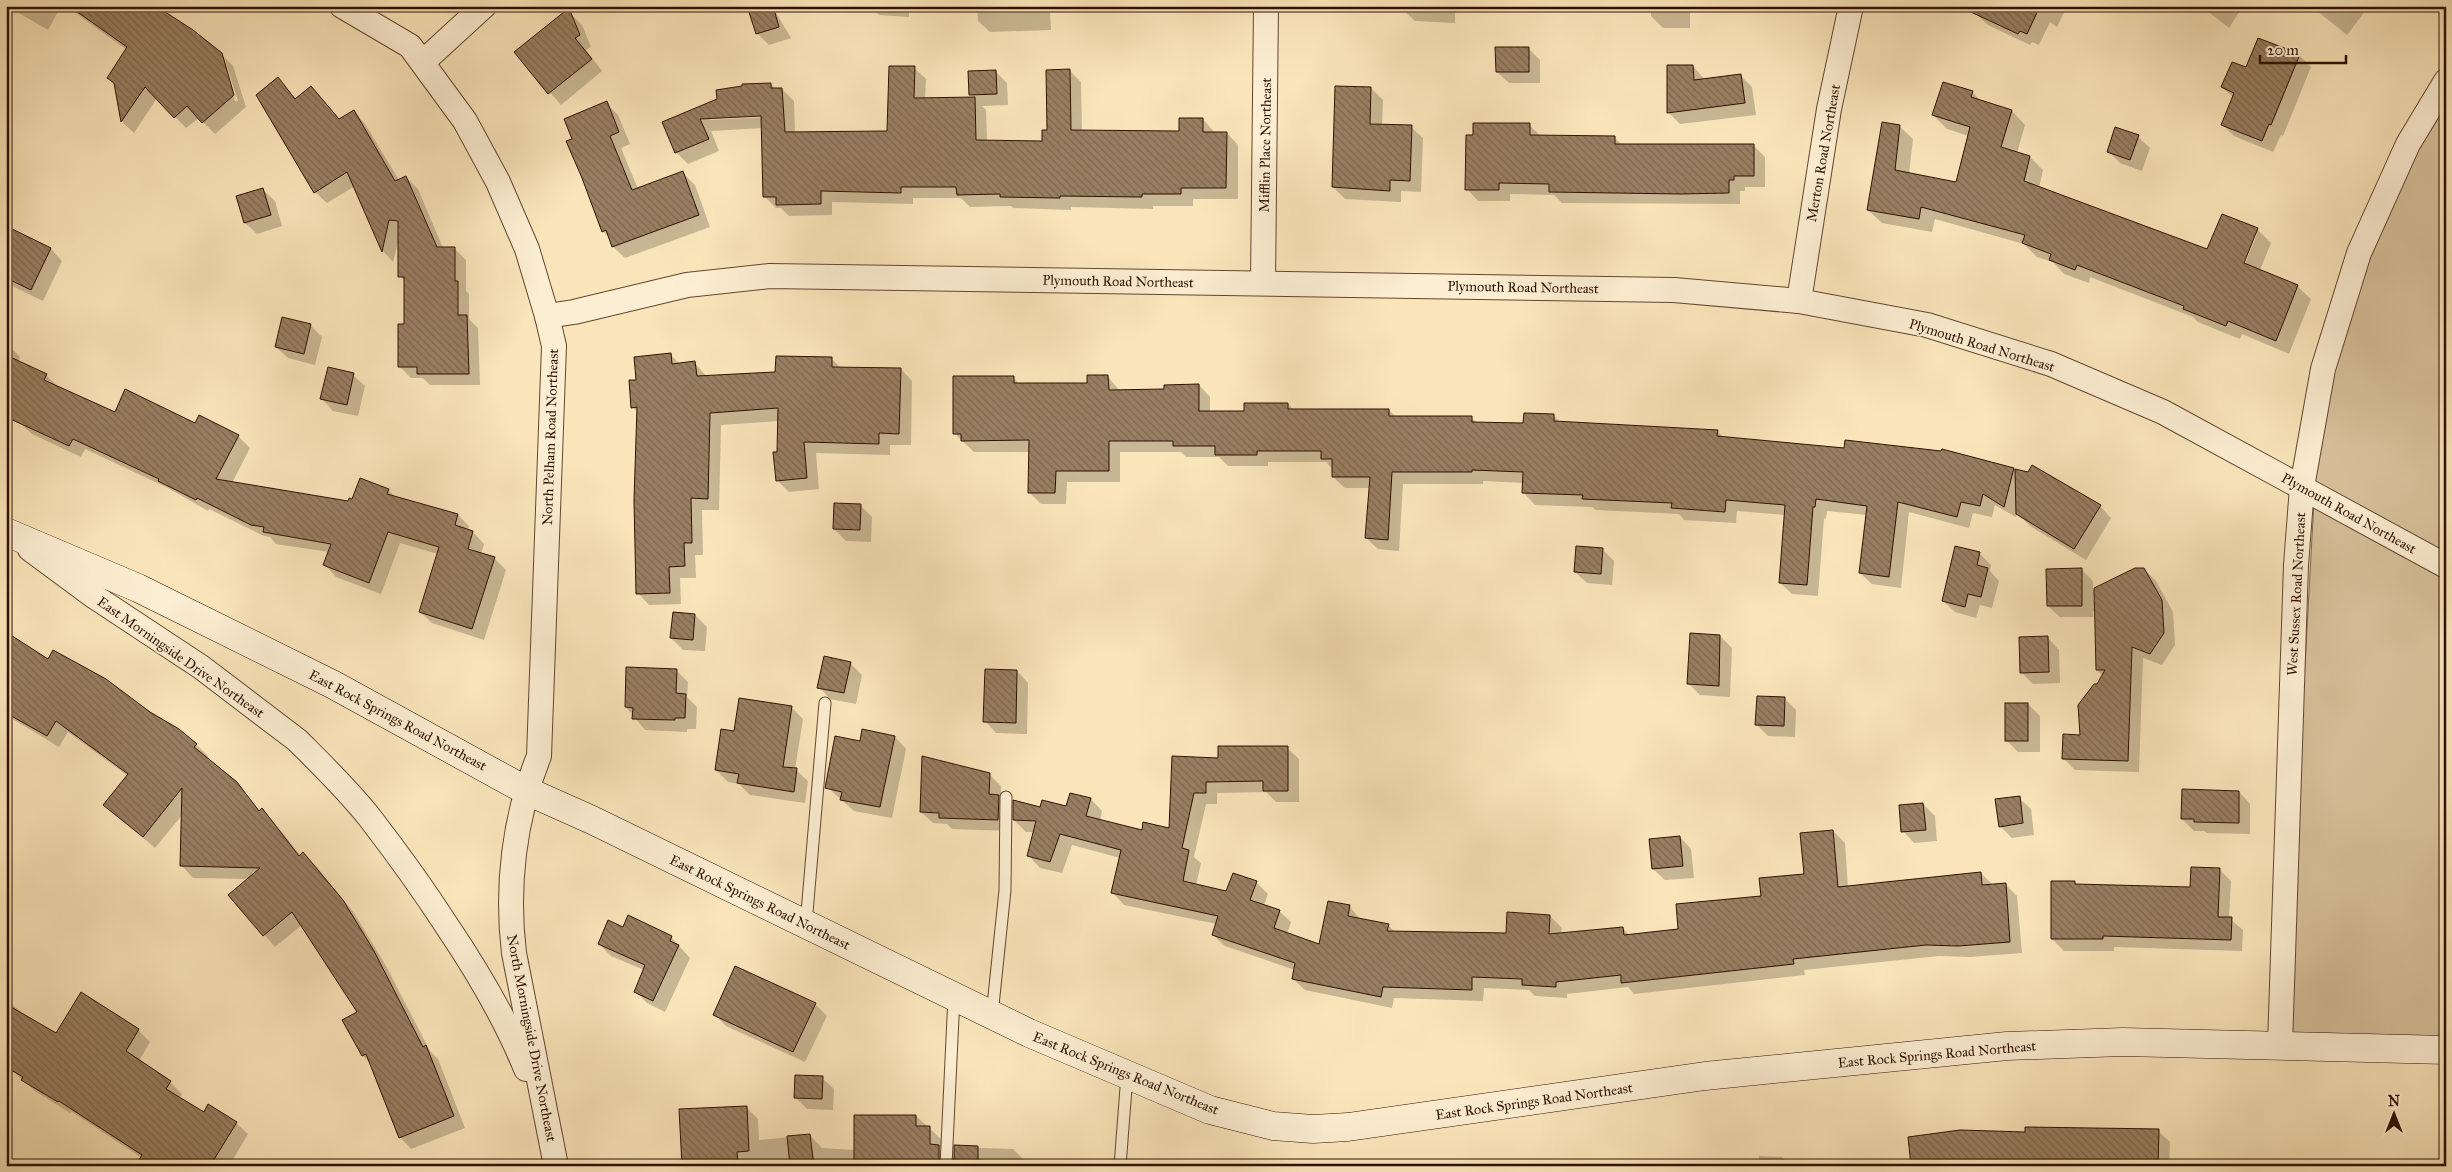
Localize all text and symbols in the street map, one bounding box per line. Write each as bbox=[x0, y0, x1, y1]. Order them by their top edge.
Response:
scale bar bbox=[2260, 32, 2346, 64]
text: 20 m bbox=[2267, 41, 2299, 59]
street label: Mifflin Place Northeast bbox=[1256, 77, 1275, 213]
street label: Merton Road Northeast bbox=[1803, 83, 1844, 223]
street label: Plymouth Road Northeast bbox=[1042, 272, 1194, 291]
street label: Plymouth Road Northeast bbox=[1447, 278, 1599, 297]
street label: Plymouth Road Northeast bbox=[1907, 315, 2057, 376]
street label: North Pelham Road Northeast bbox=[539, 348, 562, 526]
street label: Plymouth Road Northeast bbox=[2278, 469, 2419, 558]
street label: West Sussex Road Northeast bbox=[2284, 512, 2309, 676]
street label: East Morningside Drive Northeast bbox=[94, 593, 267, 722]
street label: East Rock Springs Road Northeast bbox=[306, 666, 490, 775]
street label: East Rock Springs Road Northeast bbox=[667, 851, 853, 954]
street label: North Morningside Drive Northeast bbox=[503, 933, 560, 1143]
street label: East Rock Springs Road Northeast bbox=[1030, 1028, 1221, 1119]
street label: East Rock Springs Road Northeast bbox=[1837, 1037, 2037, 1072]
street label: East Rock Springs Road Northeast bbox=[1434, 1079, 1634, 1124]
north arrow bbox=[2370, 1090, 2420, 1140]
text: N bbox=[2388, 1093, 2400, 1110]

